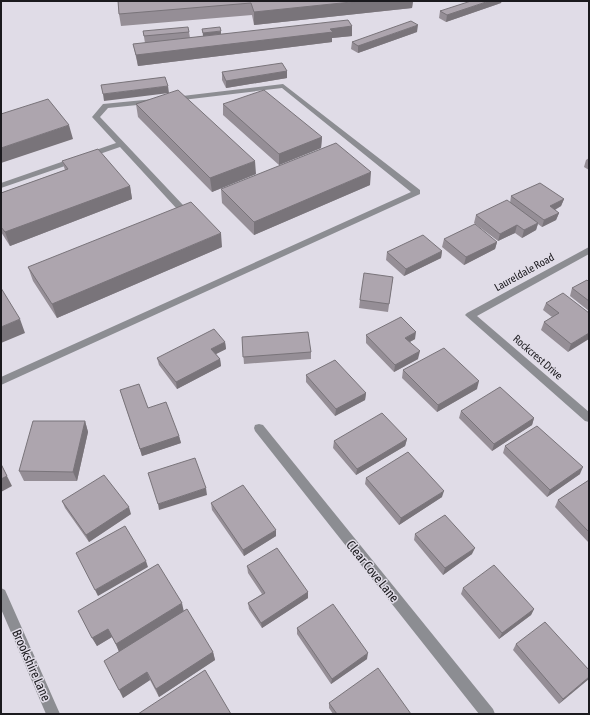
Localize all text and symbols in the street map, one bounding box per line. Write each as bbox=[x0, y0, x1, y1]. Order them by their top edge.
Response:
street label: Laureldale Road bbox=[492, 251, 556, 293]
street label: Rockcrest Drive bbox=[511, 332, 565, 382]
street label: Clear Cove Lane bbox=[343, 538, 402, 605]
street label: Brookshire Lane bbox=[9, 627, 54, 703]

